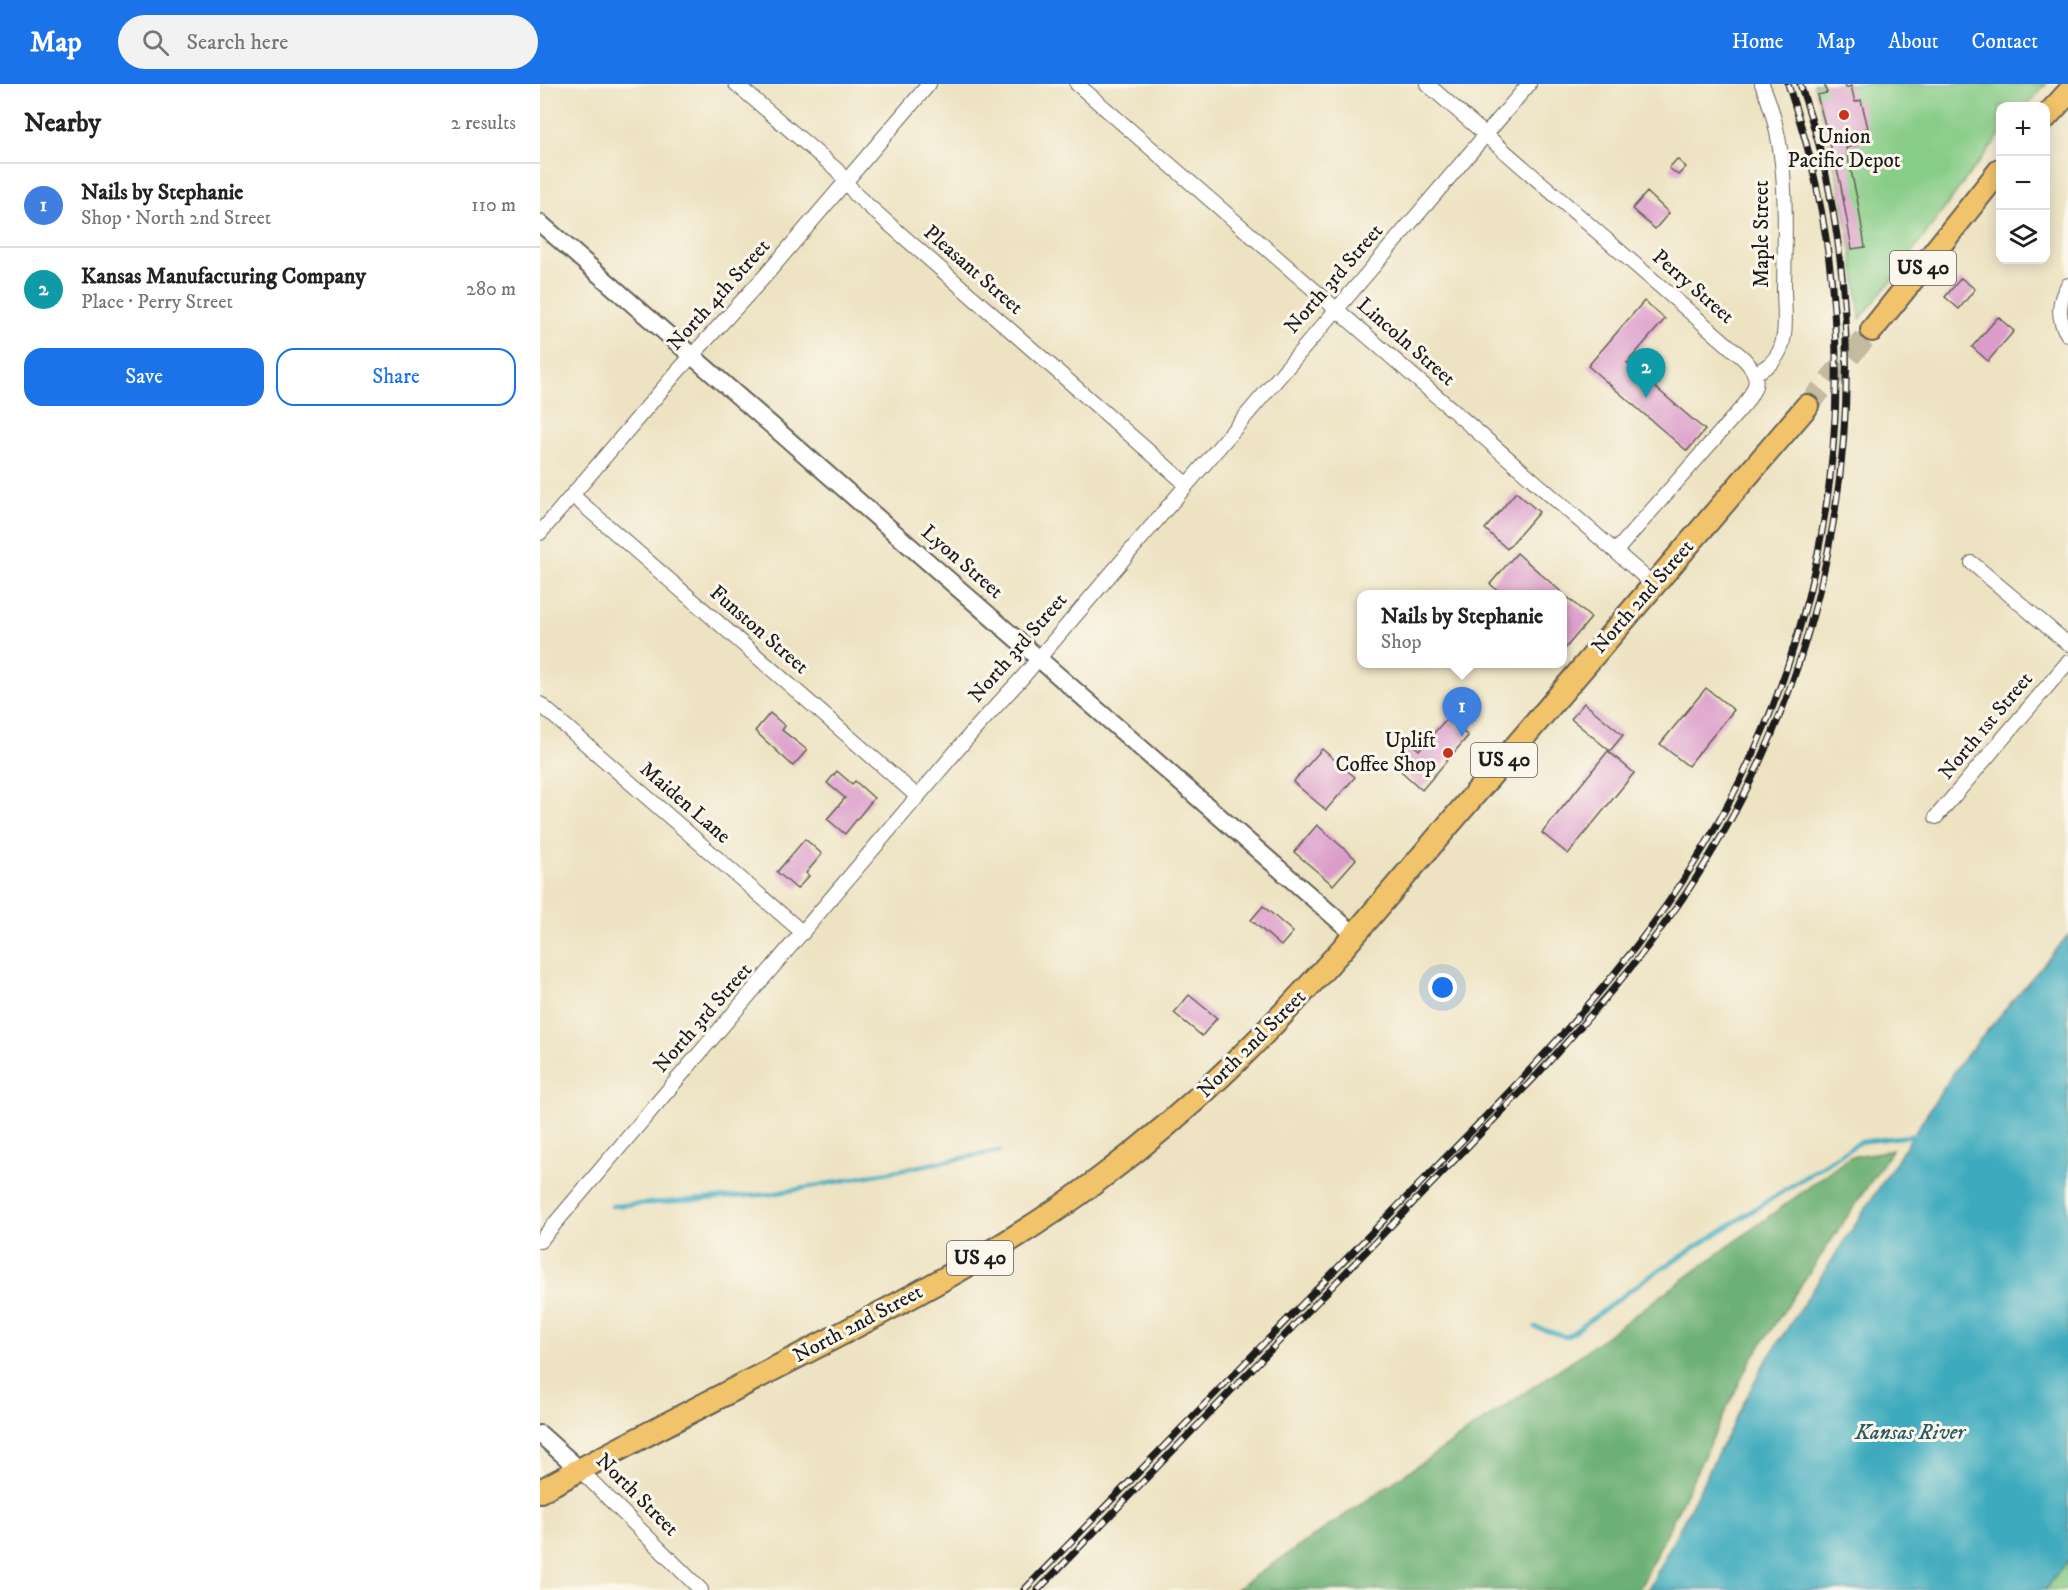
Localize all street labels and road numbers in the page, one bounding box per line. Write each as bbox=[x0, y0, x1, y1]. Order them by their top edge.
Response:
street label: Maple Street bbox=[1749, 180, 1775, 288]
street label: North 3rd Street bbox=[1279, 218, 1389, 339]
street label: Pleasant Street bbox=[918, 220, 1028, 321]
street label: North 4th Street bbox=[662, 234, 776, 356]
street label: Perry Street bbox=[1647, 244, 1740, 330]
road number: US 40 bbox=[1890, 251, 1956, 285]
street label: Lincoln Street bbox=[1351, 292, 1461, 392]
street label: Lyon Street bbox=[916, 519, 1009, 605]
street label: North 2nd Street bbox=[1586, 534, 1700, 659]
street label: Funston Street bbox=[704, 580, 814, 680]
street label: North 3rd Street bbox=[963, 587, 1073, 708]
street label: North 1st Street bbox=[1933, 667, 2039, 785]
road number: US 40 bbox=[1471, 743, 1537, 777]
street label: Maiden Lane bbox=[634, 757, 736, 850]
street label: North 3rd Street bbox=[648, 957, 758, 1078]
street label: North 2nd Street bbox=[1192, 984, 1312, 1104]
road number: US 40 bbox=[947, 1241, 1013, 1275]
street label: North 2nd Street bbox=[789, 1279, 927, 1369]
street label: North Street bbox=[590, 1448, 684, 1542]

